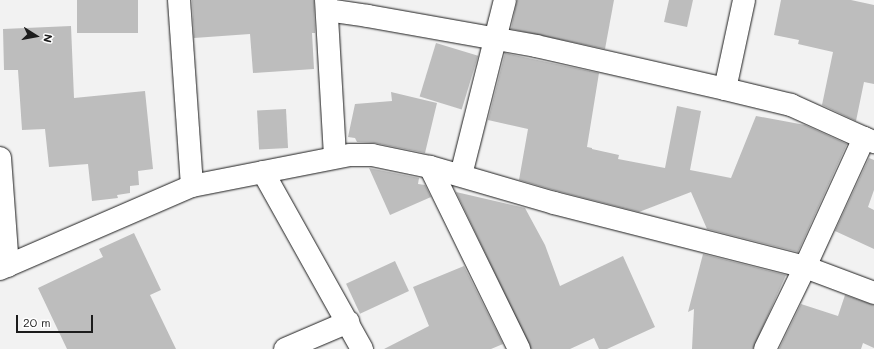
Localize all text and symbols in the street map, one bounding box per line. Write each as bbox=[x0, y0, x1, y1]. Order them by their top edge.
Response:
north arrow bbox=[16, 16, 56, 56]
text: N bbox=[40, 33, 56, 44]
scale bar bbox=[18, 307, 95, 333]
text: 20 m bbox=[23, 314, 51, 330]

